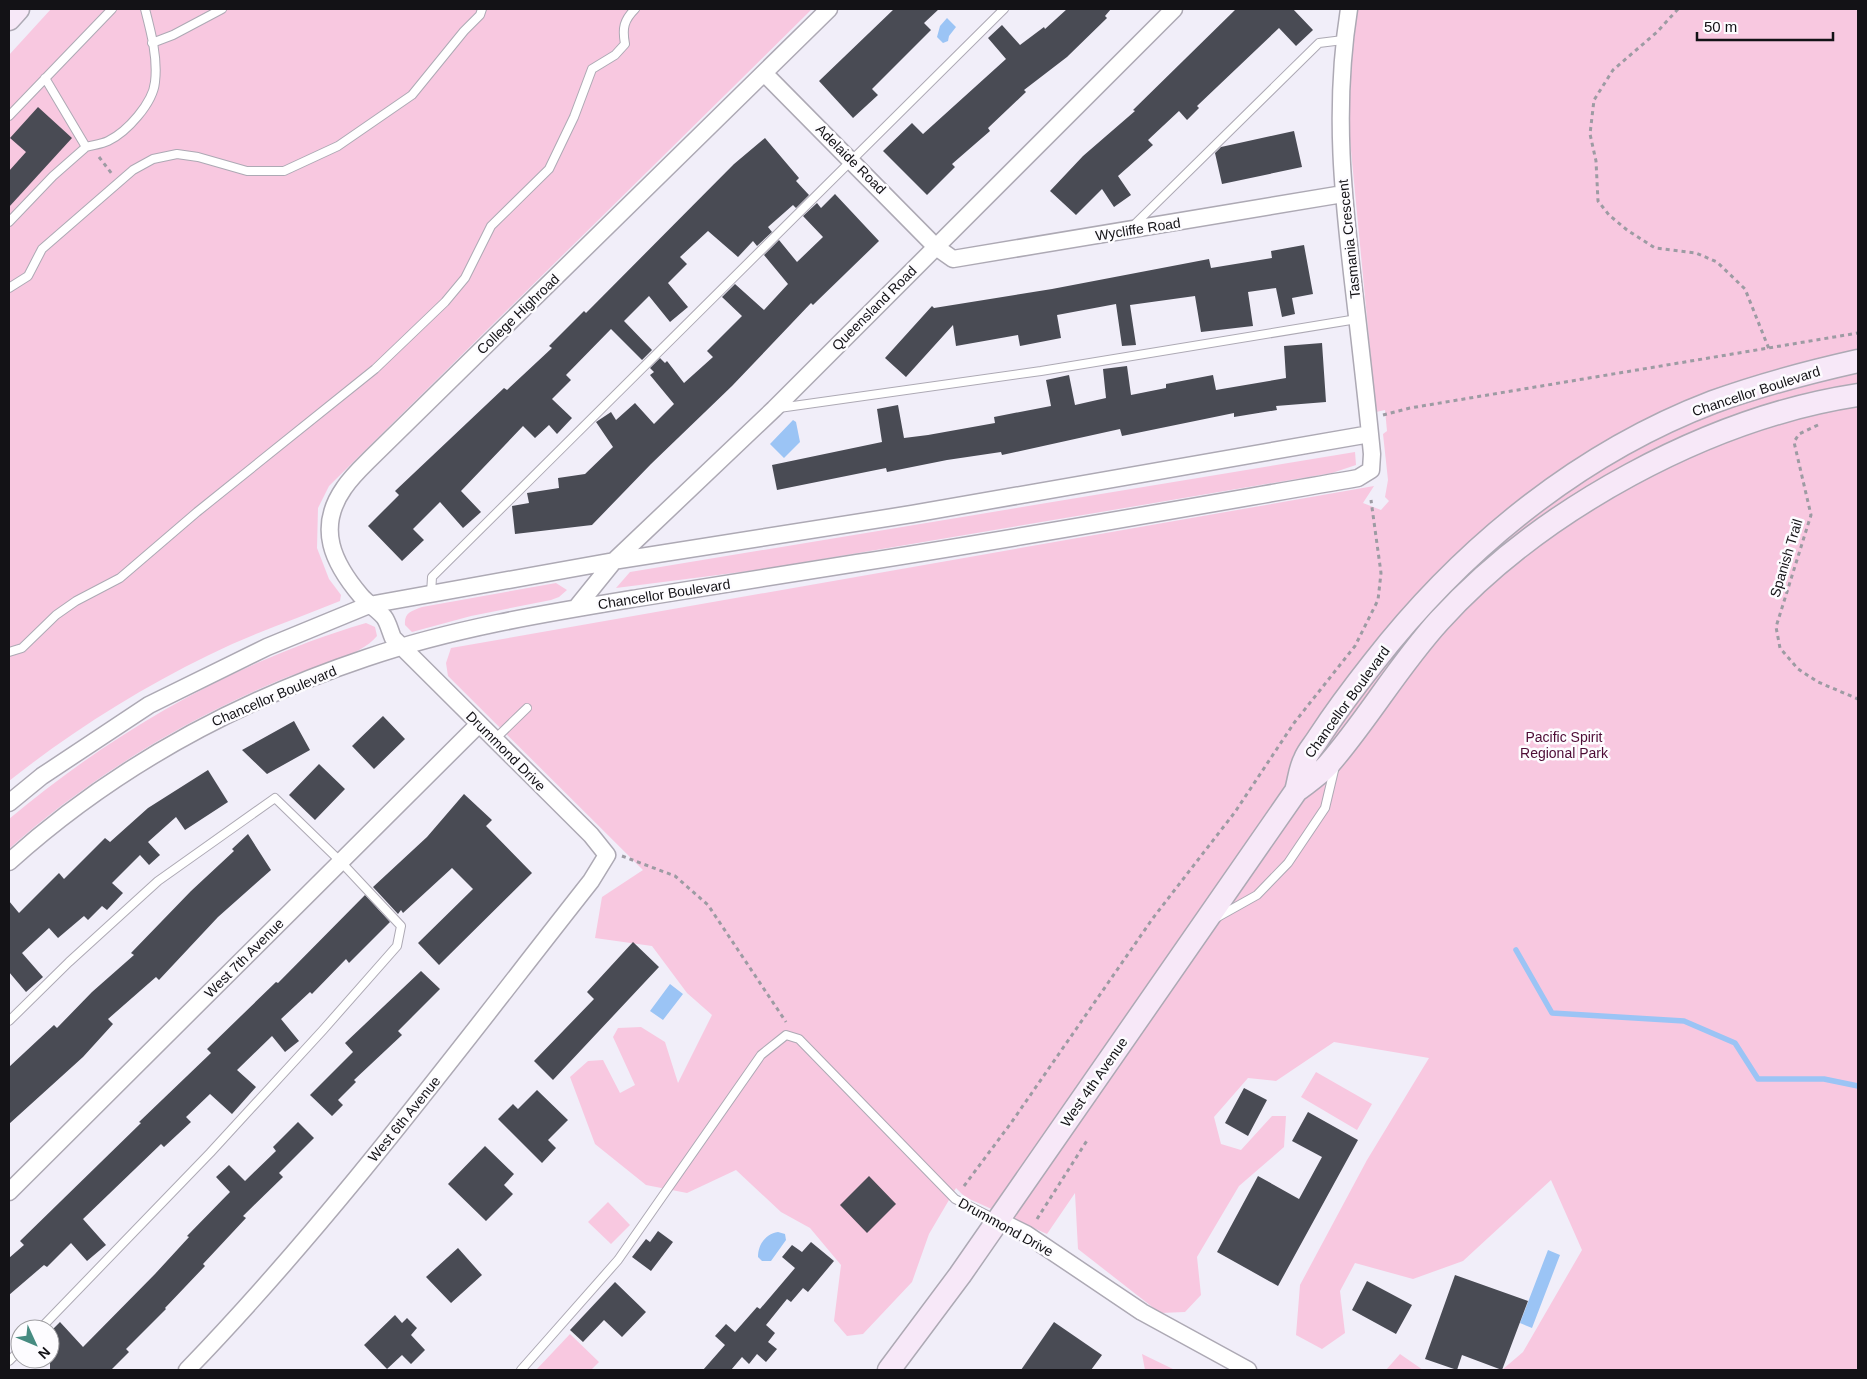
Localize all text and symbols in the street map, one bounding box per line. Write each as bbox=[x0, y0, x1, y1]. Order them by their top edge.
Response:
scale bar bbox=[1697, 10, 1833, 42]
text: 50 m bbox=[1704, 18, 1737, 35]
street label: Adelaide Road bbox=[813, 121, 889, 197]
street label: Tasmania Crescent bbox=[1335, 178, 1363, 299]
street label: Wycliffe Road bbox=[1094, 214, 1182, 244]
street label: Queensland Road bbox=[828, 262, 920, 354]
street label: College Highroad bbox=[474, 271, 562, 357]
street label: Chancellor Boulevard bbox=[1690, 363, 1822, 419]
street label: Spanish Trail bbox=[1767, 517, 1805, 599]
street label: Chancellor Boulevard bbox=[597, 576, 731, 612]
street label: Chancellor Boulevard bbox=[1301, 643, 1393, 761]
street label: Chancellor Boulevard bbox=[209, 662, 339, 730]
street label: Drummond Drive bbox=[463, 708, 549, 794]
park label: Pacific Spirit Regional Park bbox=[1520, 729, 1609, 761]
street label: West 7th Avenue bbox=[201, 915, 287, 1001]
street label: West 4th Avenue bbox=[1057, 1034, 1131, 1130]
street label: West 6th Avenue bbox=[365, 1073, 443, 1165]
street label: Drummond Drive bbox=[956, 1194, 1056, 1260]
north arrow bbox=[10, 1319, 60, 1369]
text: N bbox=[35, 1344, 54, 1362]

